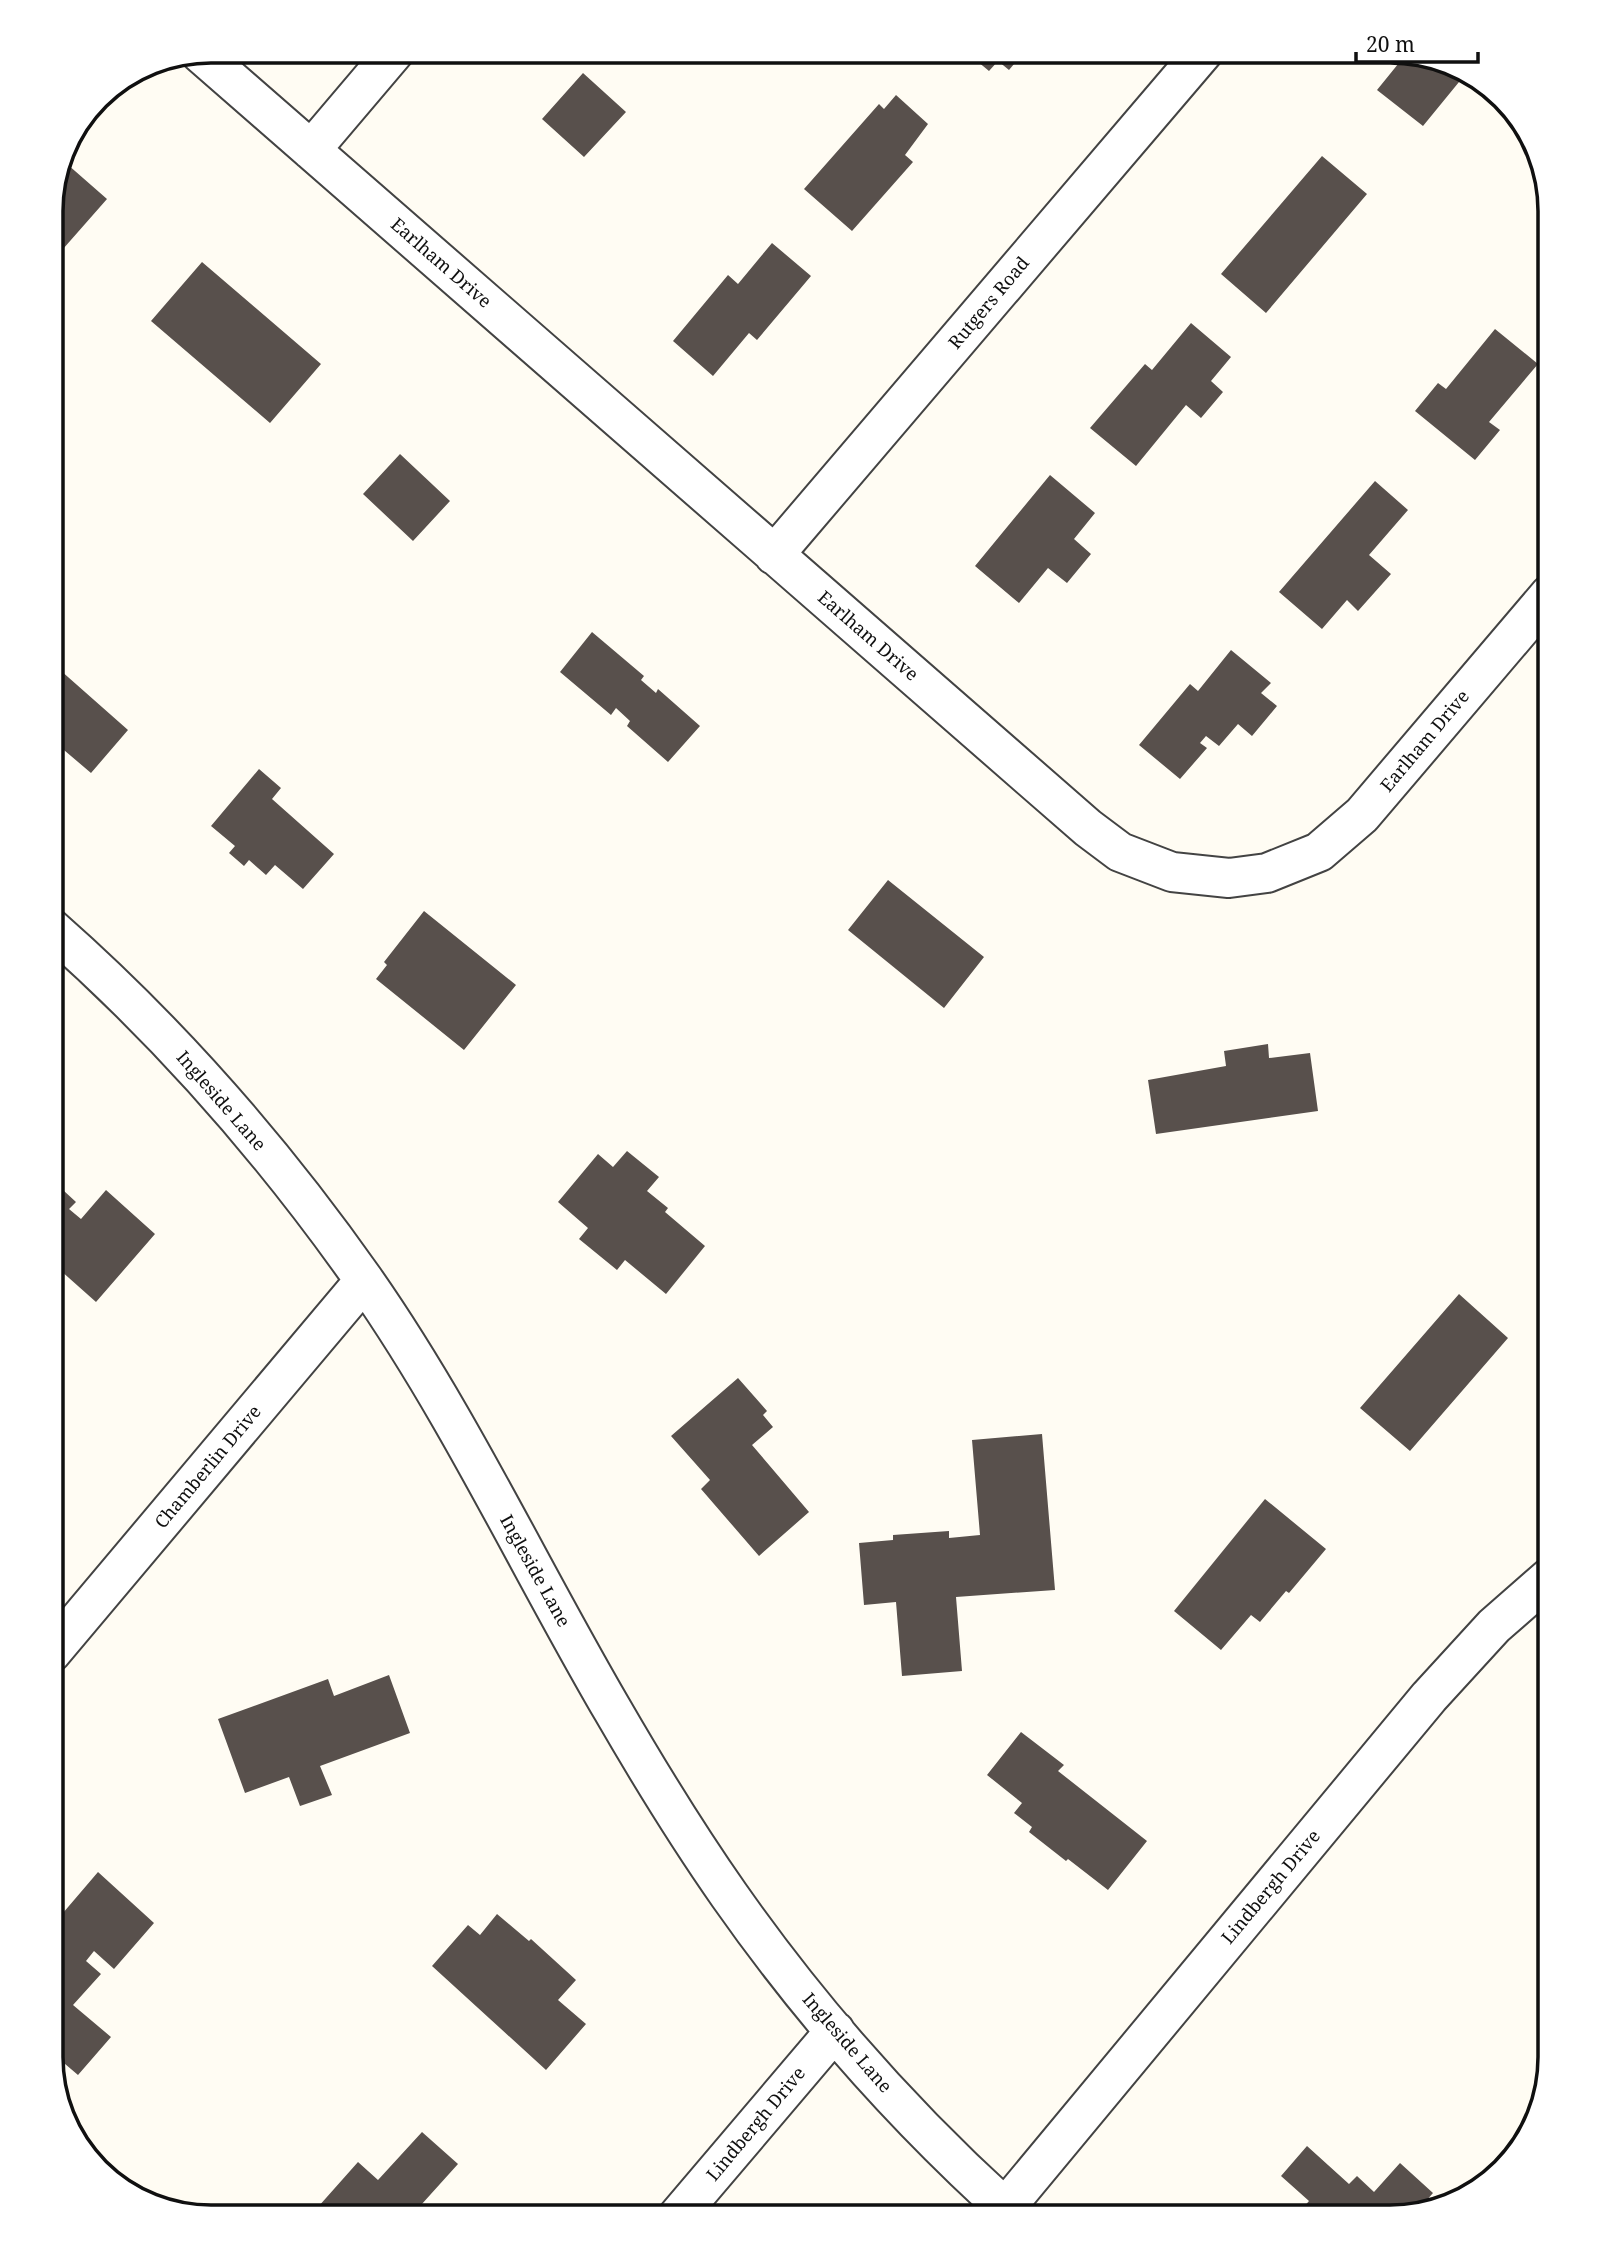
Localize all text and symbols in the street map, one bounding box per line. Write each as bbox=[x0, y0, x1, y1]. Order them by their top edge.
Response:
scale bar bbox=[1356, 21, 1478, 65]
text: 20 m bbox=[1366, 30, 1415, 58]
street label: Earlham Drive bbox=[386, 212, 497, 313]
street label: Rutgers Road bbox=[943, 251, 1034, 354]
street label: Earlham Drive bbox=[813, 585, 924, 686]
street label: Earlham Drive bbox=[1375, 684, 1474, 796]
street label: Ingleside Lane bbox=[172, 1045, 272, 1155]
street label: Chamberlin Drive bbox=[149, 1400, 266, 1533]
street label: Ingleside Lane bbox=[495, 1510, 577, 1631]
street label: Lindbergh Drive bbox=[1215, 1824, 1325, 1948]
street label: Ingleside Lane bbox=[798, 1987, 898, 2097]
street label: Lindbergh Drive bbox=[700, 2061, 810, 2185]

